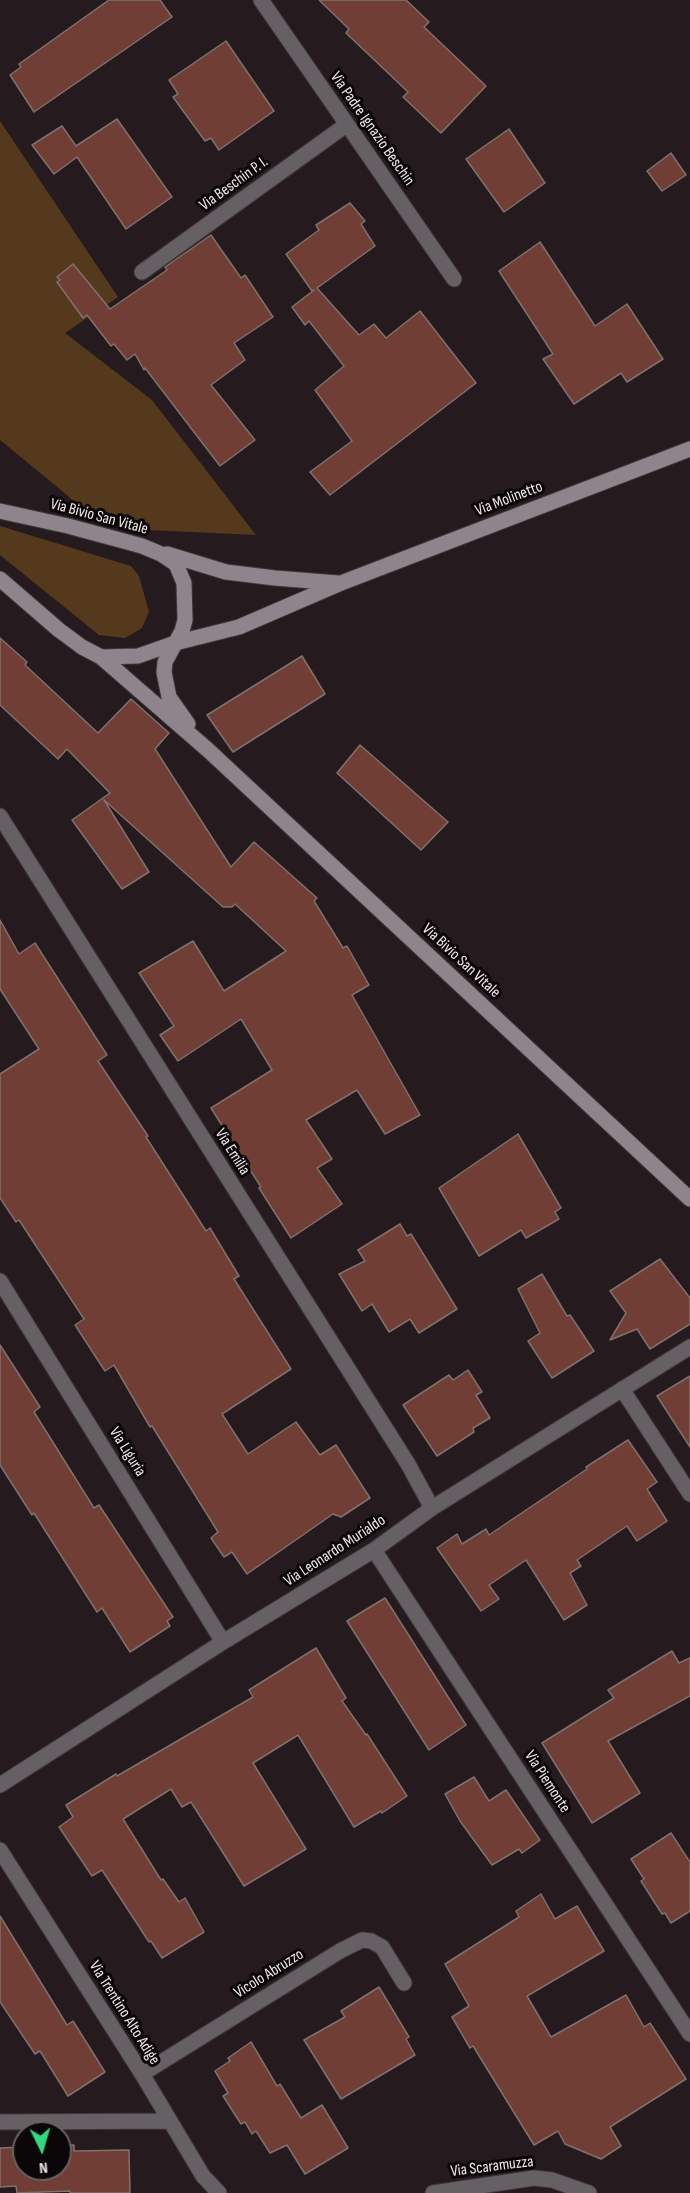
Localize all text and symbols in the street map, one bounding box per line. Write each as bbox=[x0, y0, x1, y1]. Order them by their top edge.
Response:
street label: Via Padre Ignazio Beschin bbox=[326, 68, 418, 190]
street label: Via Beschin P. I. bbox=[196, 153, 272, 215]
street label: Via Molinetto bbox=[473, 477, 545, 521]
street label: Via Bivio San Vitale bbox=[48, 495, 150, 539]
street label: Via Bivio San Vitale bbox=[418, 920, 504, 1002]
street label: Via Emilia bbox=[210, 1125, 254, 1179]
street label: Via Liguria bbox=[104, 1424, 150, 1480]
street label: Via Leonardo Murialdo bbox=[281, 1511, 389, 1591]
street label: Via Piemonte bbox=[520, 1747, 574, 1817]
street label: Vicolo Abruzzo bbox=[231, 1945, 307, 2003]
street label: Via Trentino Alto Adige bbox=[84, 1958, 164, 2068]
north arrow bbox=[12, 2121, 72, 2181]
street label: Via Scaramuzza bbox=[450, 2152, 534, 2182]
text: N bbox=[38, 2158, 49, 2177]

